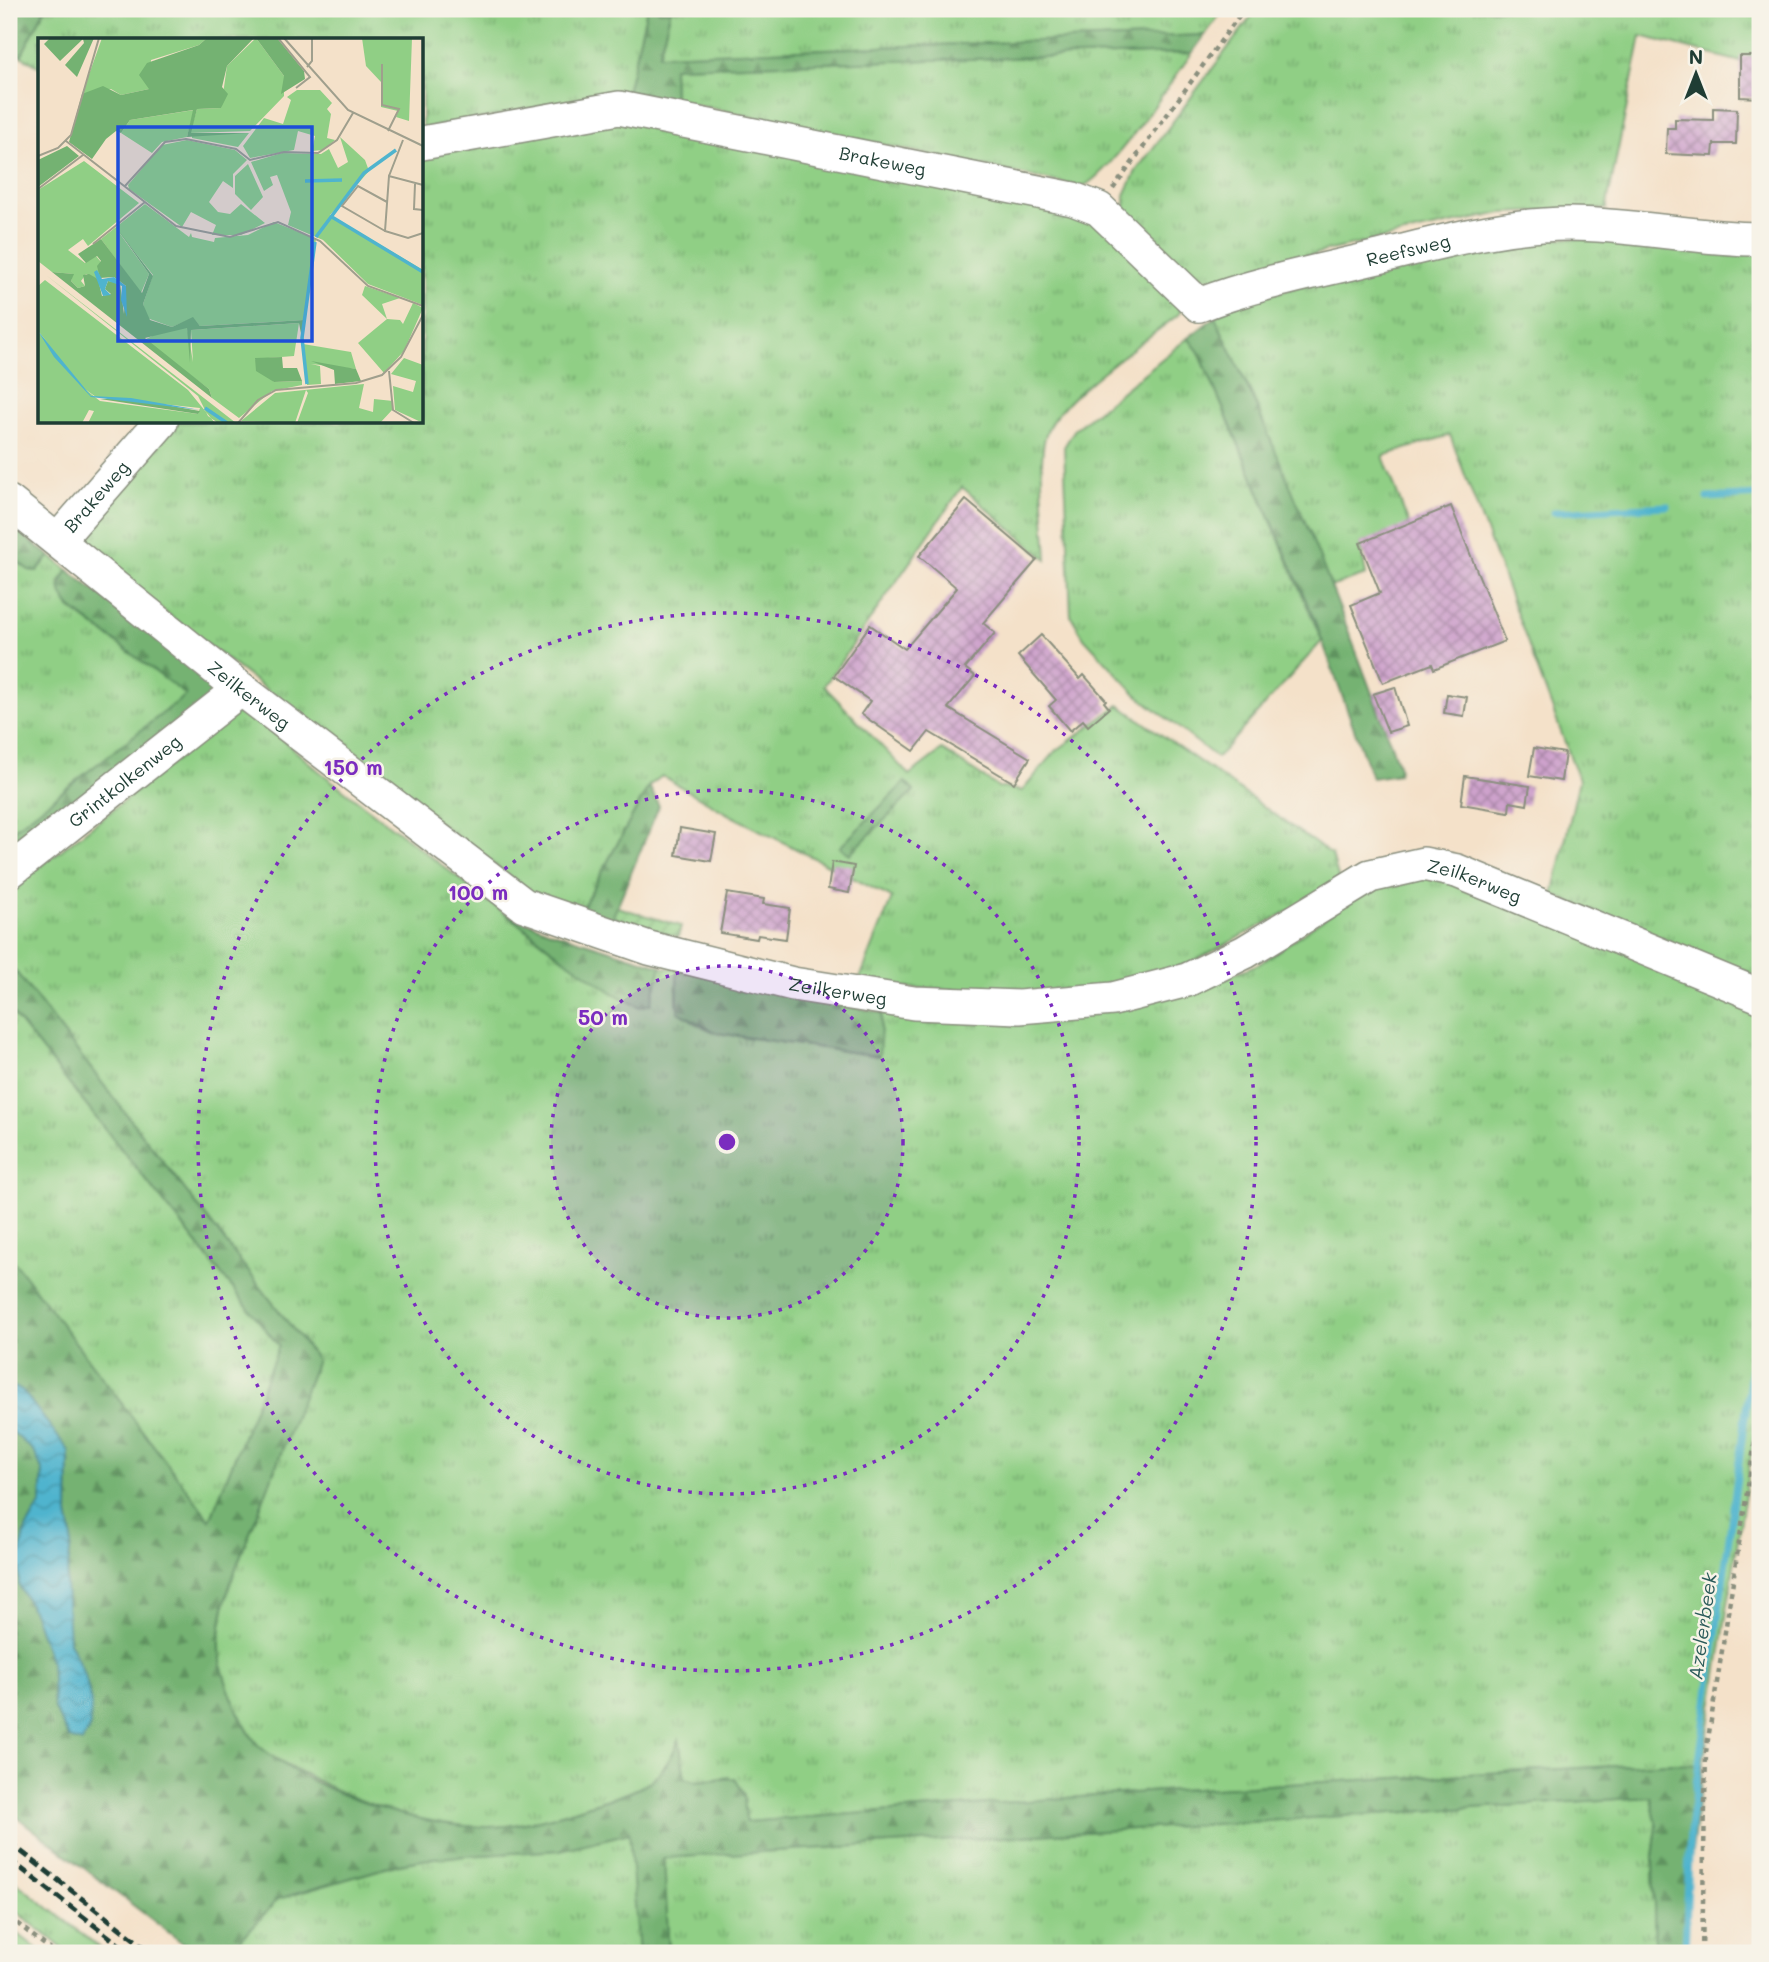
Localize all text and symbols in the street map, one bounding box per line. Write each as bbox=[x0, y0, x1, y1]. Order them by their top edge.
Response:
inset map bbox=[38, 38, 424, 424]
north arrow bbox=[1660, 38, 1730, 108]
text: N bbox=[1689, 44, 1703, 69]
street label: Brakeweg bbox=[837, 140, 928, 181]
street label: Reefsweg bbox=[1364, 228, 1452, 271]
street label: Brakeweg bbox=[58, 455, 134, 537]
street label: Zeilkerweg bbox=[203, 655, 295, 735]
street label: Grintkolkenweg bbox=[63, 729, 186, 833]
text: 150 m bbox=[323, 753, 383, 780]
street label: Zeilkerweg bbox=[1425, 853, 1525, 908]
text: 100 m bbox=[448, 878, 508, 905]
street label: Zeilkerweg bbox=[787, 972, 888, 1011]
text: 50 m bbox=[578, 1003, 628, 1030]
centre of rings bbox=[715, 1130, 739, 1154]
water label: Azelerbeek bbox=[1682, 1570, 1722, 1681]

